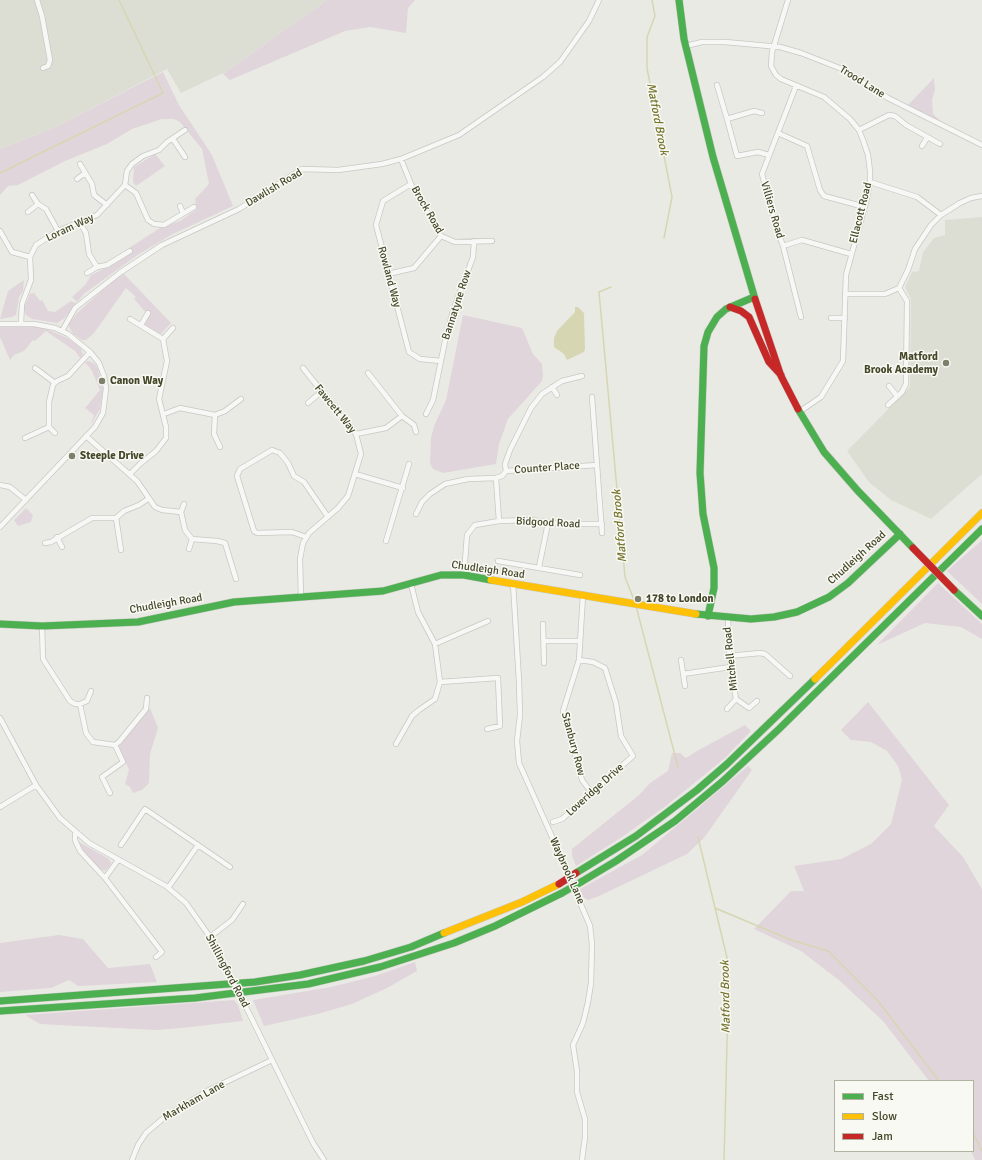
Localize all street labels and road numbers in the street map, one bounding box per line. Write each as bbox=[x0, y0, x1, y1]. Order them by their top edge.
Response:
street label: Trood Lane bbox=[837, 63, 887, 101]
street label: Dawlish Road bbox=[243, 166, 305, 210]
street label: Villiers Road bbox=[758, 180, 786, 240]
street label: Ellacott Road bbox=[847, 181, 875, 245]
street label: Brock Road bbox=[408, 184, 446, 236]
street label: Loram Way bbox=[44, 211, 96, 245]
street label: Rowland Way bbox=[375, 245, 403, 309]
street label: Bannatyne Row bbox=[439, 268, 475, 342]
street label: Fawcett Way bbox=[311, 382, 359, 436]
street label: Counter Place bbox=[514, 459, 580, 477]
street label: Bidgood Road bbox=[515, 515, 581, 531]
street label: Chudleigh Road bbox=[825, 528, 889, 588]
street label: Chudleigh Road bbox=[451, 558, 525, 582]
street label: Chudleigh Road bbox=[128, 591, 204, 617]
street label: Mitchell Road bbox=[721, 626, 741, 692]
street label: Stanbury Row bbox=[558, 711, 588, 777]
street label: Loveridge Drive bbox=[564, 761, 626, 819]
street label: Waybrook Lane bbox=[546, 836, 588, 906]
street label: Shillingford Road bbox=[202, 932, 252, 1010]
street label: Markham Lane bbox=[161, 1078, 227, 1124]

